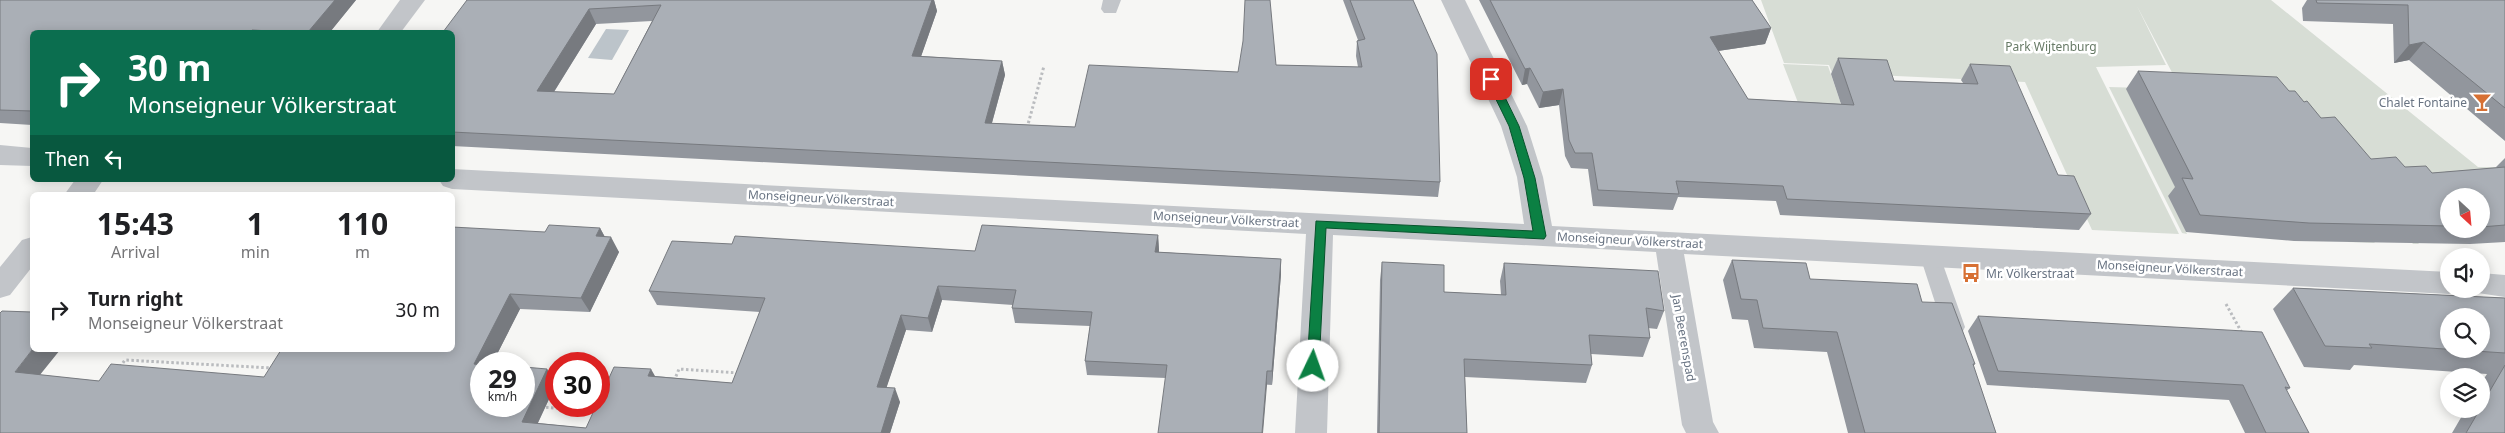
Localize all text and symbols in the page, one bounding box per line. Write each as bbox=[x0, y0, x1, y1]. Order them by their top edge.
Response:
park label: Park Wijtenburg bbox=[2005, 38, 2097, 55]
text: 30 m bbox=[128, 44, 211, 91]
icon: right bbox=[45, 50, 110, 115]
pin bbox=[1470, 58, 1512, 100]
icon: arrive bbox=[1477, 65, 1505, 93]
text: Monseigneur Völkerstraat bbox=[128, 89, 396, 119]
bar icon: Chalet Fontaine bbox=[2471, 91, 2493, 113]
place label: Chalet Fontaine bbox=[2379, 94, 2467, 111]
icon: left bbox=[100, 145, 128, 173]
text: Then bbox=[45, 146, 90, 172]
street label: Monseigneur Völkerstraat bbox=[748, 186, 895, 210]
north arrow bbox=[2440, 188, 2490, 238]
map controls bbox=[2440, 188, 2490, 418]
text: 15:43 bbox=[97, 203, 174, 244]
text: 1 bbox=[247, 203, 264, 244]
text: 110 bbox=[337, 203, 388, 244]
street label: Monseigneur Völkerstraat bbox=[1153, 207, 1300, 231]
street label: Monseigneur Völkerstraat bbox=[1557, 228, 1704, 252]
text: Arrival bbox=[111, 241, 160, 263]
text: min bbox=[241, 241, 270, 263]
text: m bbox=[355, 241, 370, 263]
button: sound bbox=[2440, 248, 2490, 298]
street label: Monseigneur Völkerstraat bbox=[2097, 256, 2244, 280]
bus stop icon: Mr. Völkerstraat bbox=[1960, 262, 1982, 284]
place label: Mr. Völkerstraat bbox=[1986, 265, 2075, 282]
text: Turn right bbox=[88, 286, 183, 312]
street label: Jan Beerenspad bbox=[1668, 292, 1700, 383]
icon: right bbox=[45, 296, 73, 324]
text: 30 m bbox=[396, 297, 440, 323]
button: search bbox=[2440, 308, 2490, 358]
text: Monseigneur Völkerstraat bbox=[88, 312, 283, 334]
position arrow bbox=[1286, 339, 1338, 391]
speed limit sign: 30 bbox=[545, 352, 610, 417]
text: 29 bbox=[488, 361, 517, 395]
button: layers bbox=[2440, 368, 2490, 418]
text: km/h bbox=[488, 388, 517, 405]

